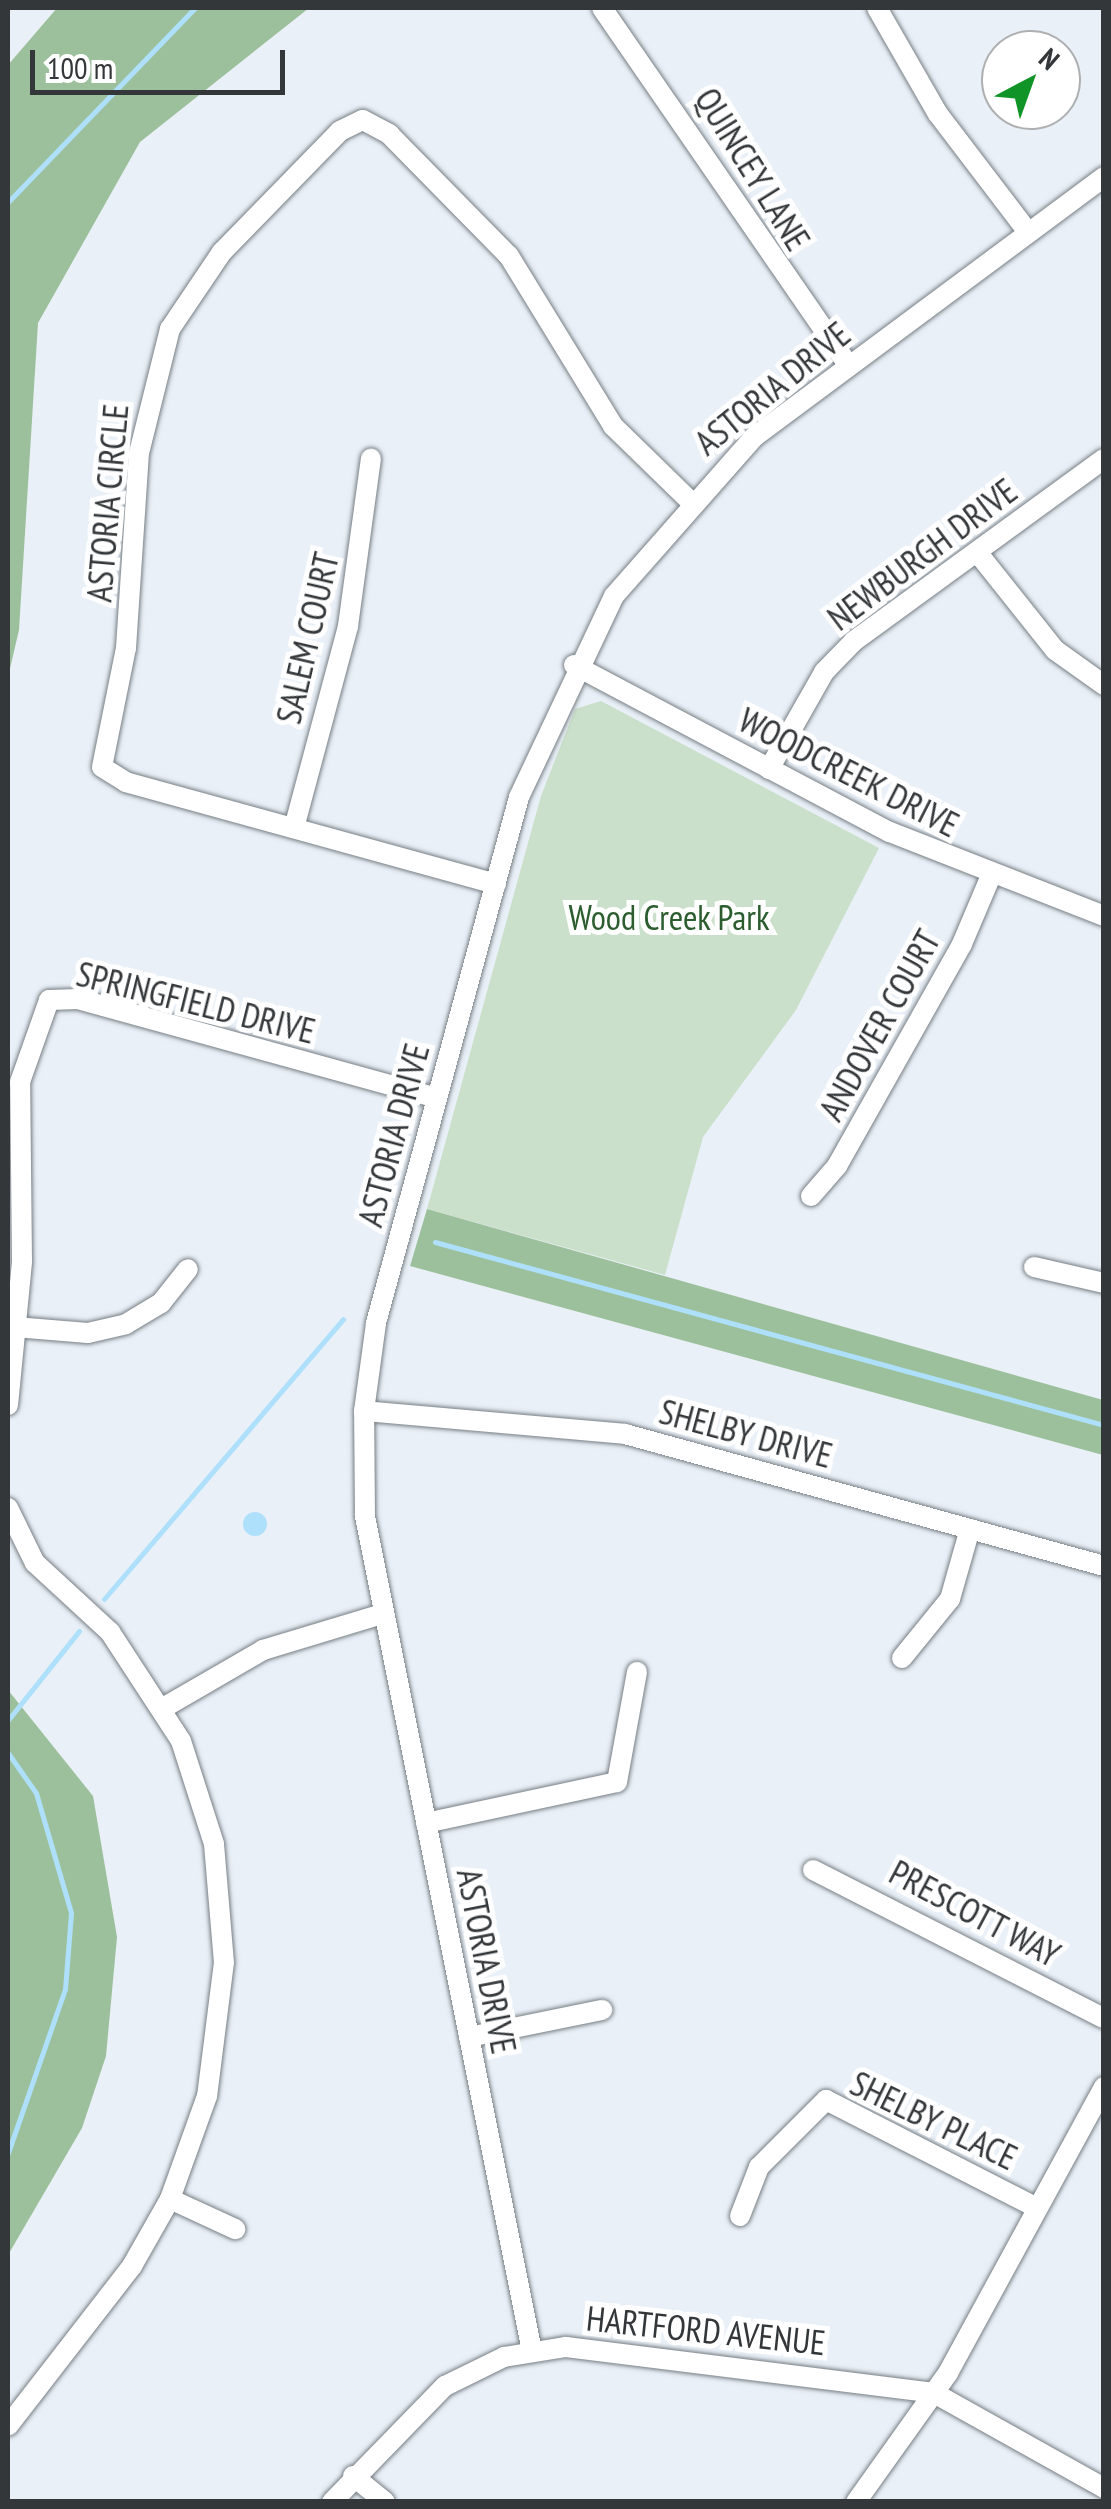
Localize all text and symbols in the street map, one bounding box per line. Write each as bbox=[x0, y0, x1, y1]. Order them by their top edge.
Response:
scale bar bbox=[35, 30, 290, 92]
north arrow bbox=[981, 30, 1081, 130]
text: N bbox=[1032, 40, 1068, 77]
text: 100 m bbox=[47, 48, 113, 87]
street label: QUINCEY LANE bbox=[686, 80, 820, 258]
street label: ASTORIA DRIVE bbox=[686, 312, 858, 464]
street label: ASTORIA CIRCLE bbox=[77, 402, 137, 604]
street label: NEWBURGH DRIVE bbox=[819, 469, 1025, 639]
street label: SALEM COURT bbox=[267, 548, 347, 728]
street label: WOODCREEK DRIVE bbox=[732, 698, 966, 846]
park label: Wood Creek Park bbox=[568, 896, 770, 938]
street label: ANDOVER COURT bbox=[809, 922, 949, 1128]
street label: SPRINGFIELD DRIVE bbox=[72, 952, 320, 1052]
street label: ASTORIA DRIVE bbox=[348, 1038, 438, 1232]
street label: SHELBY DRIVE bbox=[655, 1390, 837, 1476]
street label: PRESCOTT WAY bbox=[882, 1850, 1068, 1976]
street label: ASTORIA DRIVE bbox=[448, 1864, 526, 2058]
street label: SHELBY PLACE bbox=[844, 2062, 1024, 2178]
street label: HARTFORD AVENUE bbox=[584, 2297, 828, 2363]

